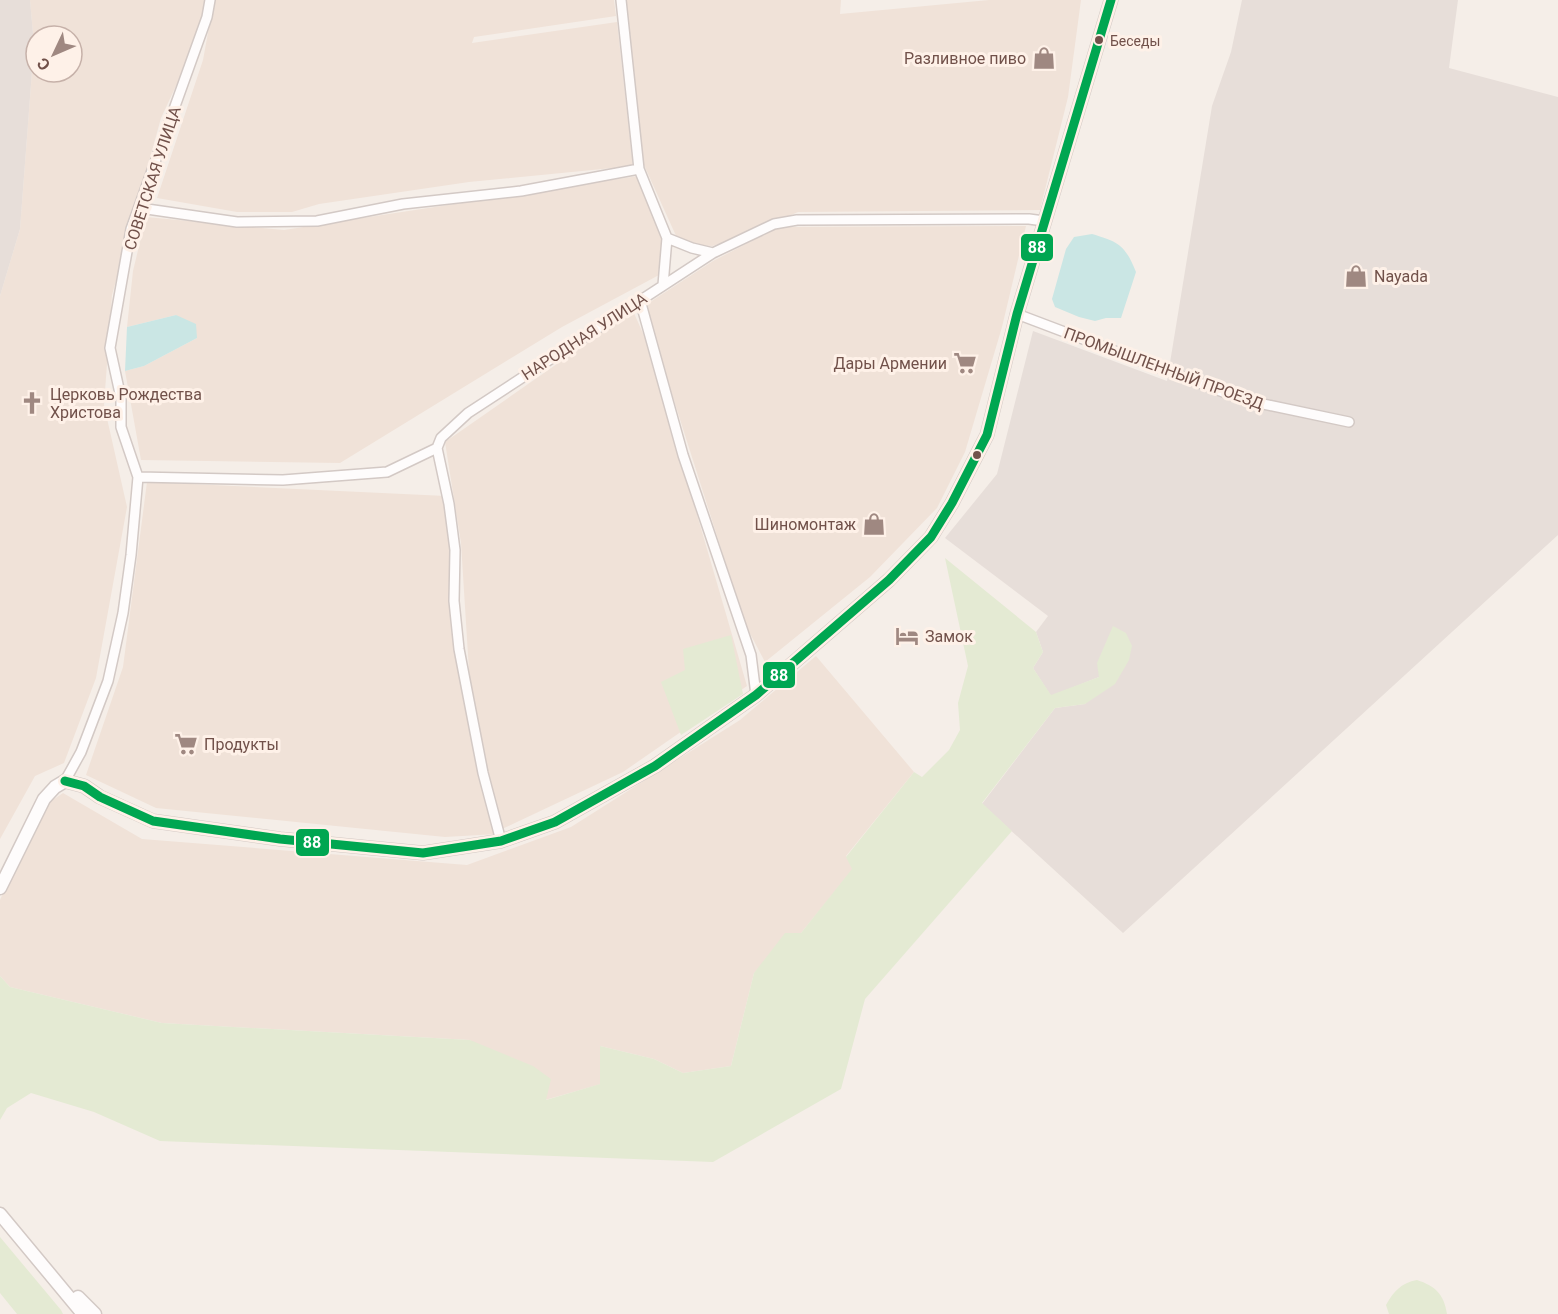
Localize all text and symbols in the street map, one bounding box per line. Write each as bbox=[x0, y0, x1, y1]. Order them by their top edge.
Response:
north arrow bbox=[24, 24, 84, 84]
place label: Беседы bbox=[1110, 33, 1160, 49]
marker: Беседы bbox=[1093, 34, 1105, 46]
shop icon: Разливное пиво bbox=[1031, 45, 1057, 71]
place label: Разливное пиво bbox=[904, 49, 1026, 68]
text: С bbox=[33, 54, 54, 74]
street label: СОВЕТСКАЯ УЛИЦА bbox=[120, 103, 185, 252]
line badge: 88 bbox=[1020, 233, 1054, 262]
text: 88 bbox=[1028, 238, 1046, 257]
shop icon: Nayada bbox=[1343, 263, 1369, 289]
place label: Nayada bbox=[1374, 267, 1428, 286]
street label: НАРОДНАЯ УЛИЦА bbox=[518, 288, 651, 384]
street label: ПРОМЫШЛЕННЫЙ ПРОЕЗД bbox=[1061, 323, 1266, 414]
supermarket icon: Дары Армении bbox=[952, 350, 978, 376]
place label: Дары Армении bbox=[833, 354, 947, 373]
place label: Церковь Рождества Христова bbox=[50, 385, 202, 422]
church icon: Церковь Рождества Христова bbox=[19, 390, 45, 416]
unlabelled marker bbox=[971, 449, 983, 461]
shop icon: Шиномонтаж bbox=[861, 511, 887, 537]
place label: Шиномонтаж bbox=[755, 515, 857, 534]
hotel icon: Замок bbox=[894, 623, 920, 649]
place label: Замок bbox=[925, 627, 973, 646]
line badge: 88 bbox=[762, 661, 796, 689]
text: 88 bbox=[770, 666, 788, 685]
supermarket icon: Продукты bbox=[173, 731, 199, 757]
place label: Продукты bbox=[204, 735, 279, 754]
line badge: 88 bbox=[295, 828, 330, 857]
text: 88 bbox=[303, 833, 321, 852]

